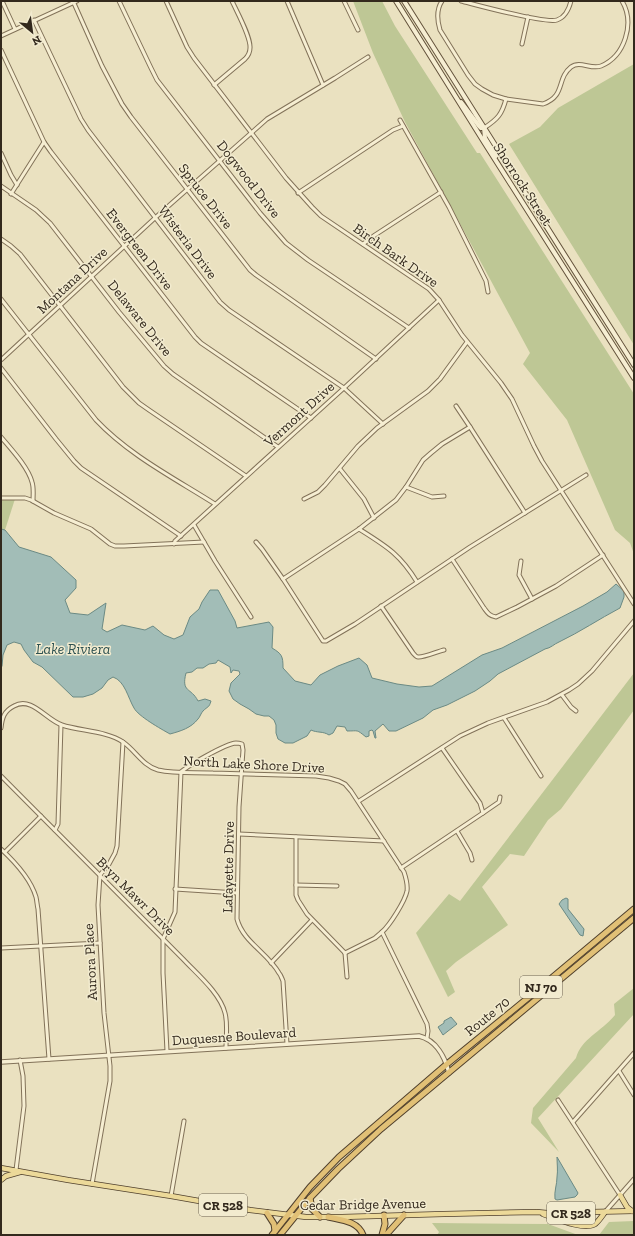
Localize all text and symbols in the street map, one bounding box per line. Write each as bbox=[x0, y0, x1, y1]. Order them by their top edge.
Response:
north arrow bbox=[12, 12, 52, 52]
text: N bbox=[29, 33, 43, 48]
street label: Dogwood Drive bbox=[213, 137, 284, 222]
street label: Shorrock Street bbox=[490, 140, 556, 230]
street label: Spruce Drive bbox=[175, 160, 237, 233]
street label: Wisteria Drive bbox=[155, 202, 221, 283]
street label: Evergreen Drive bbox=[103, 205, 177, 294]
street label: Birch Bark Drive bbox=[350, 220, 442, 291]
street label: Montana Drive bbox=[34, 243, 111, 317]
street label: Delaware Drive bbox=[104, 277, 176, 360]
street label: Vermont Drive bbox=[260, 378, 338, 451]
water label: Lake Riviera bbox=[36, 640, 110, 658]
street label: North Lake Shore Drive bbox=[183, 752, 325, 777]
street label: Lafayette Drive bbox=[219, 820, 238, 913]
street label: Bryn Mawr Drive bbox=[93, 854, 179, 939]
street label: Aurora Place bbox=[80, 923, 101, 1001]
road number: NJ 70 bbox=[520, 976, 562, 998]
street label: Route 70 bbox=[461, 993, 513, 1040]
street label: Duquesne Boulevard bbox=[171, 1024, 297, 1049]
road number: CR 528 bbox=[199, 1194, 247, 1216]
street label: Cedar Bridge Avenue bbox=[300, 1195, 427, 1214]
road number: CR 528 bbox=[547, 1202, 595, 1224]

